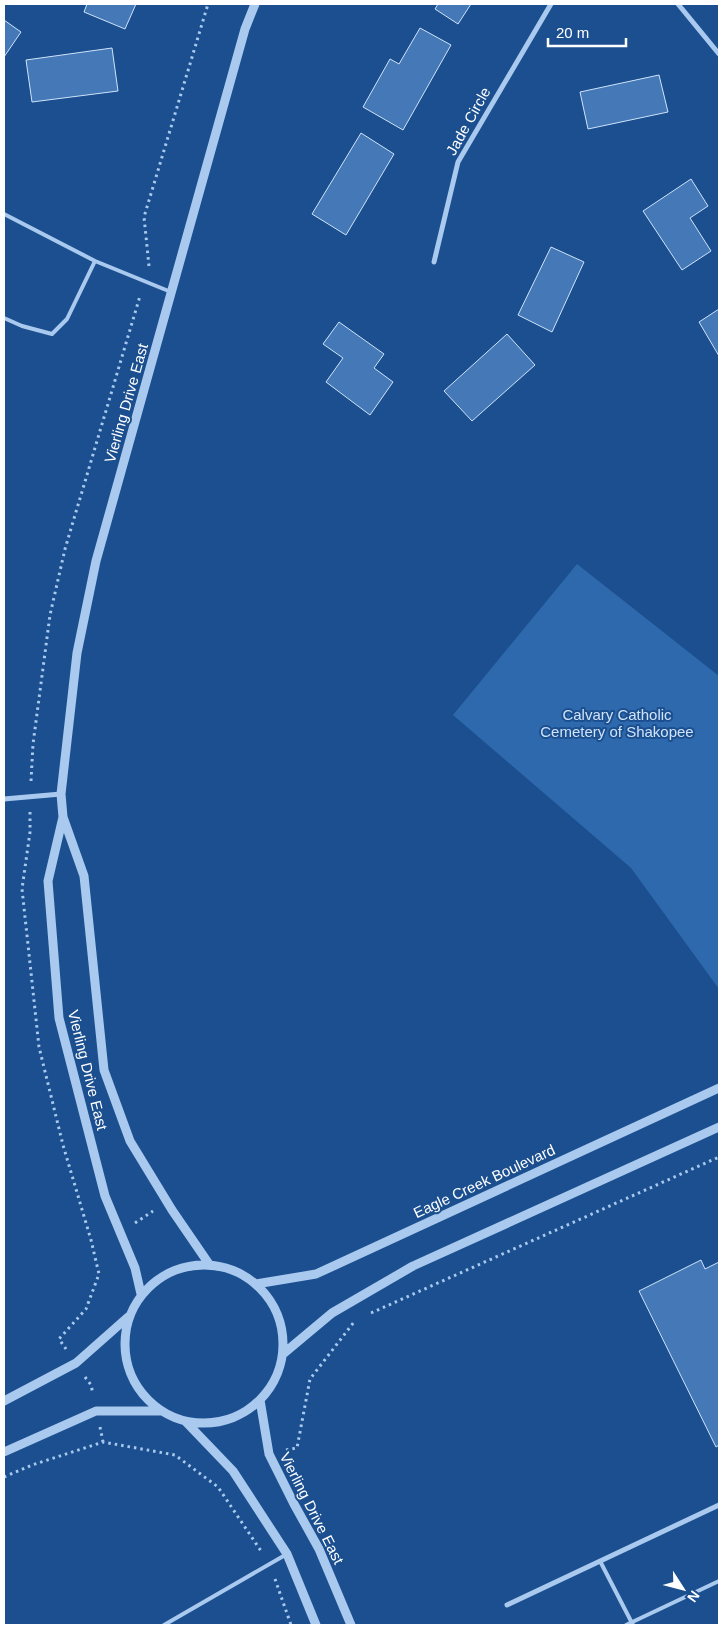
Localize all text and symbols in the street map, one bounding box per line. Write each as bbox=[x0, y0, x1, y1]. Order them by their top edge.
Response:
scale bar bbox=[548, 15, 626, 47]
text: 20 m bbox=[556, 24, 589, 41]
street label: Jade Circle bbox=[442, 84, 494, 158]
street label: Vierling Drive East bbox=[101, 341, 151, 465]
park label: Calvary Catholic Cemetery of Shakopee bbox=[540, 706, 694, 740]
street label: Vierling Drive East bbox=[65, 1008, 111, 1133]
street label: Eagle Creek Boulevard bbox=[411, 1141, 557, 1221]
street label: Vierling Drive East bbox=[276, 1449, 348, 1567]
north arrow bbox=[658, 1564, 708, 1614]
text: N bbox=[684, 1588, 703, 1605]

